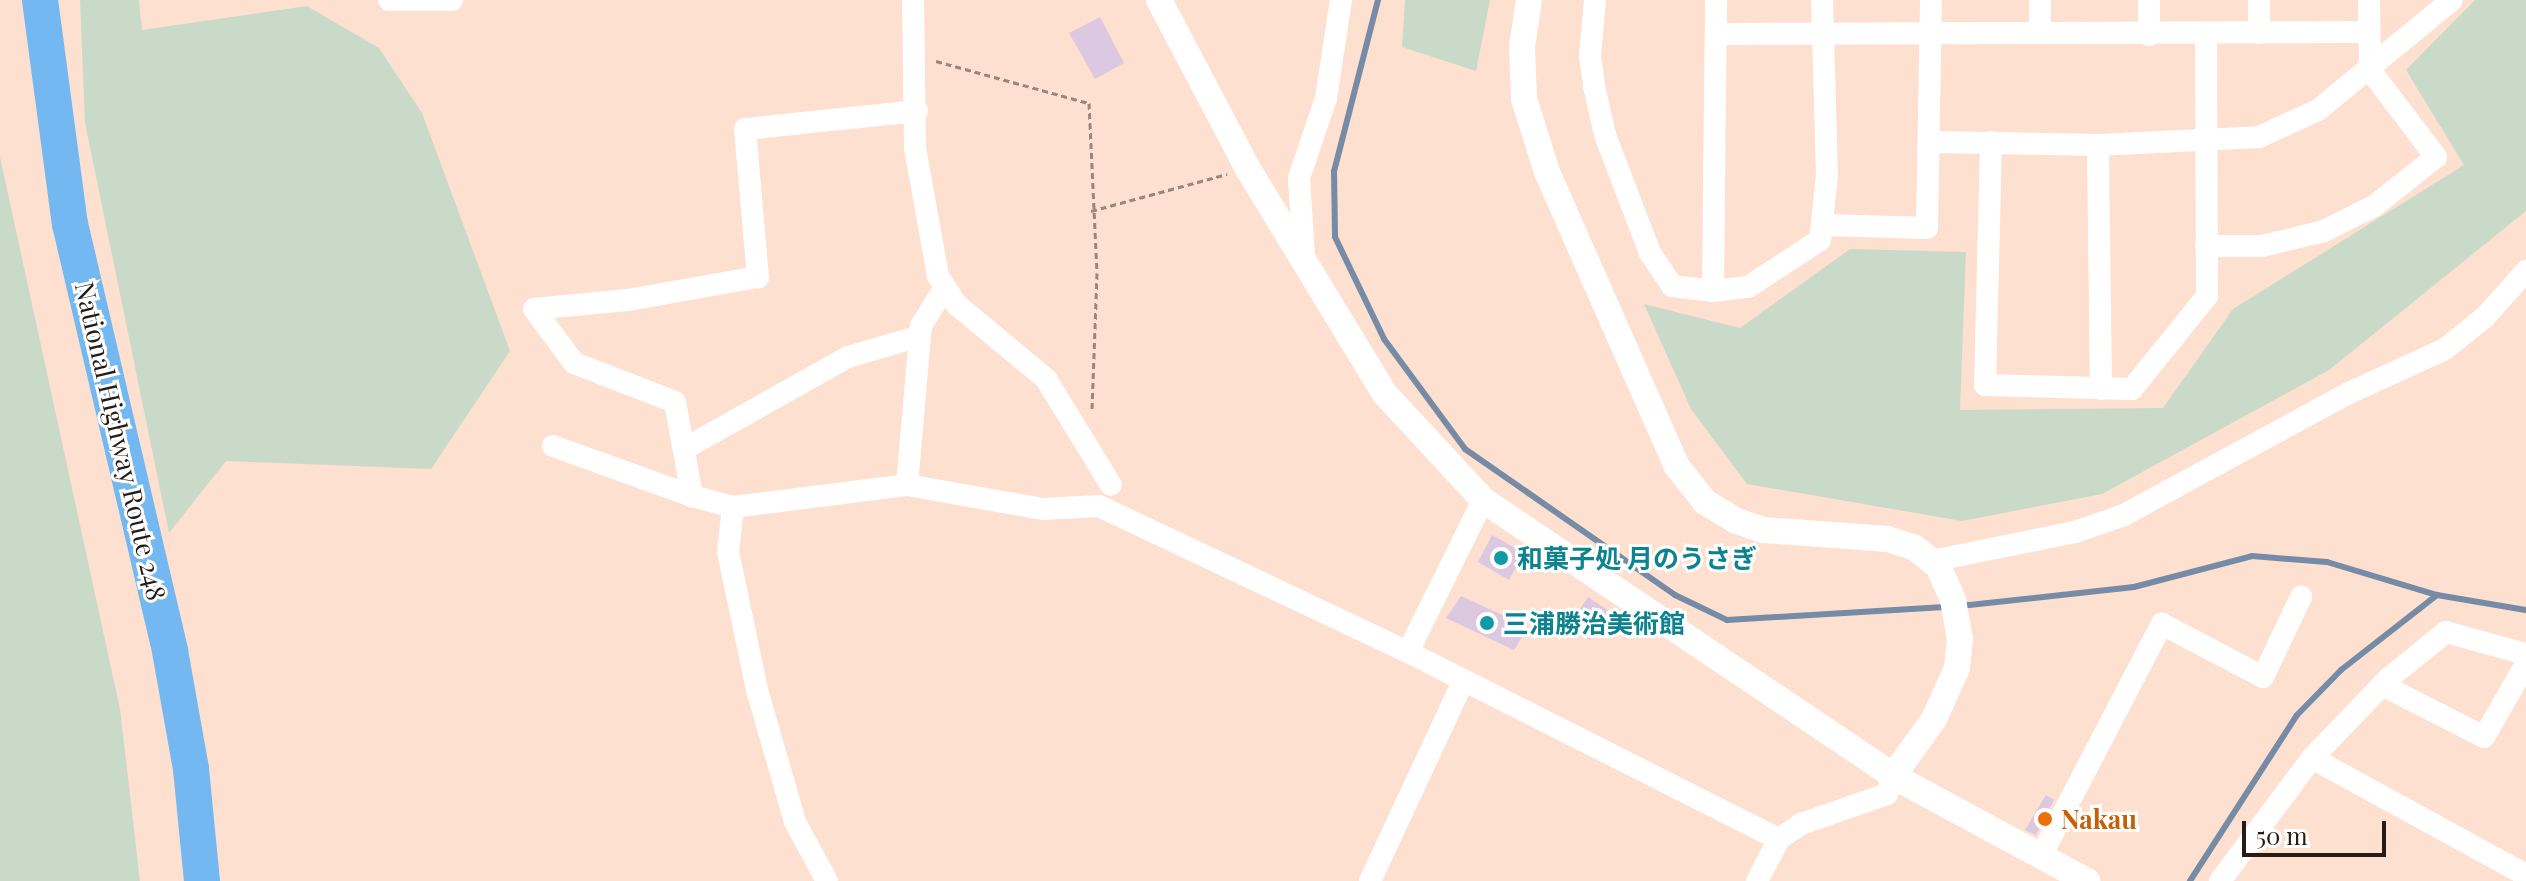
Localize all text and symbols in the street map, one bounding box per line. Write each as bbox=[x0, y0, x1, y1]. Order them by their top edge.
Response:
street label: National Highway Route 248 bbox=[69, 278, 173, 604]
place label: 和菓子処 月のうさぎ bbox=[1517, 542, 1757, 574]
marker: 和菓子処 月のうさぎ bbox=[1492, 549, 1510, 567]
place label: 三浦勝治美術館 bbox=[1503, 607, 1685, 639]
marker: 三浦勝治美術館 bbox=[1478, 614, 1496, 632]
place label: Nakau bbox=[2061, 803, 2137, 835]
scale bar bbox=[2246, 805, 2390, 855]
marker: Nakau bbox=[2036, 810, 2054, 828]
text: 50 m bbox=[2256, 819, 2308, 851]

